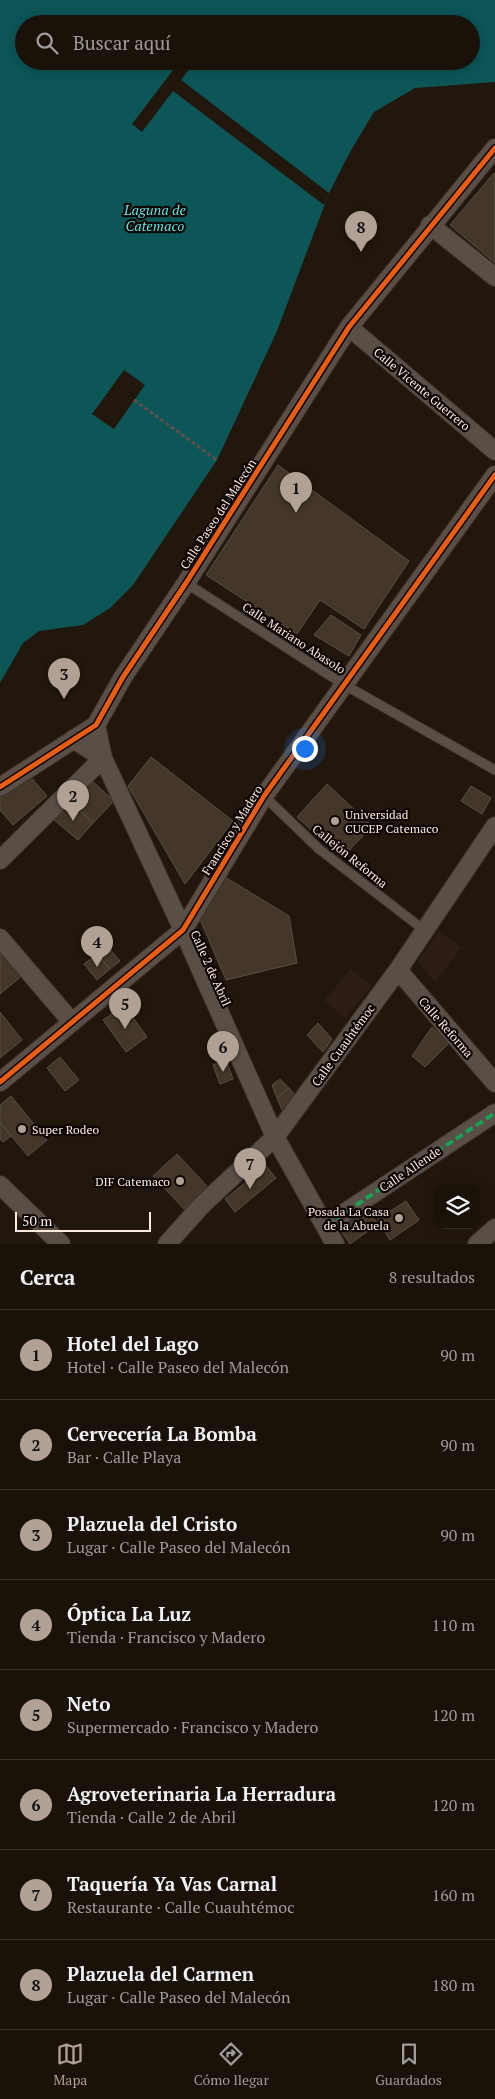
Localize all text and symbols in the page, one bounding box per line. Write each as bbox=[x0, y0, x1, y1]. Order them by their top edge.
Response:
search box bbox=[15, 15, 480, 70]
icon: search bbox=[33, 29, 61, 57]
text: Buscar aquí bbox=[73, 30, 171, 55]
water label: Laguna de Catemaco bbox=[123, 200, 187, 235]
pin: 8 bbox=[345, 211, 377, 252]
street label: Calle Vicente Guerrero bbox=[371, 344, 473, 434]
street label: Calle Paseo del Malecón bbox=[177, 456, 259, 572]
pin: 1 bbox=[280, 472, 312, 513]
street label: Calle Mariano Abasolo bbox=[240, 599, 349, 677]
pin: 3 bbox=[48, 658, 80, 699]
your location bbox=[292, 736, 318, 762]
pin: 2 bbox=[57, 780, 89, 821]
street label: Francisco y Madero bbox=[198, 782, 266, 878]
place label: Universidad CUCEP Catemaco bbox=[345, 807, 439, 836]
marker: Universidad CUCEP Catemaco bbox=[329, 815, 341, 827]
street label: Callejón Reforma bbox=[309, 821, 391, 891]
pin: 4 bbox=[81, 926, 113, 967]
street label: Calle 2 de Abril bbox=[188, 928, 235, 1009]
pin: 5 bbox=[109, 988, 141, 1029]
street label: Calle Reforma bbox=[416, 994, 476, 1060]
street label: Calle Cuauhtémoc bbox=[308, 1001, 378, 1089]
pin: 6 bbox=[207, 1031, 239, 1072]
place label: Super Rodeo bbox=[32, 1122, 99, 1137]
marker: Super Rodeo bbox=[16, 1123, 28, 1135]
street label: Calle Allende bbox=[376, 1143, 444, 1195]
pin: 7 bbox=[234, 1148, 266, 1189]
place label: DIF Catemaco bbox=[95, 1174, 170, 1189]
marker: DIF Catemaco bbox=[174, 1175, 186, 1187]
map controls bbox=[435, 1184, 480, 1229]
button: layers bbox=[435, 1184, 480, 1229]
place label: Posada La Casa de la Abuela bbox=[308, 1204, 389, 1233]
scale bar bbox=[15, 1209, 151, 1232]
text: 50 m bbox=[22, 1211, 52, 1230]
marker: Posada La Casa de la Abuela bbox=[393, 1212, 405, 1224]
text: Cerca bbox=[20, 1263, 75, 1291]
text: 8 resultados bbox=[389, 1266, 475, 1288]
text: Hotel del Lago bbox=[67, 1331, 199, 1356]
text: 1 bbox=[31, 1344, 41, 1366]
text: 90 m bbox=[440, 1344, 475, 1366]
text: Hotel · Calle Paseo del Malecón bbox=[67, 1356, 289, 1378]
text: Cervecería La Bomba bbox=[67, 1421, 257, 1446]
text: 2 bbox=[31, 1434, 41, 1456]
text: 90 m bbox=[440, 1434, 475, 1456]
text: Bar · Calle Playa bbox=[67, 1446, 181, 1468]
text: Plazuela del Cristo bbox=[67, 1511, 237, 1536]
text: 3 bbox=[31, 1524, 41, 1546]
text: 90 m bbox=[440, 1524, 475, 1546]
text: Lugar · Calle Paseo del Malecón bbox=[67, 1536, 290, 1558]
text: Óptica La Luz bbox=[67, 1601, 191, 1626]
text: 4 bbox=[31, 1614, 41, 1636]
text: 110 m bbox=[432, 1614, 475, 1636]
text: Tienda · Francisco y Madero bbox=[67, 1626, 265, 1648]
text: Neto bbox=[67, 1691, 110, 1716]
text: 5 bbox=[31, 1704, 41, 1726]
text: 120 m bbox=[432, 1704, 475, 1726]
text: Supermercado · Francisco y Madero bbox=[67, 1716, 318, 1738]
text: Agroveterinaria La Herradura bbox=[67, 1781, 336, 1806]
text: 6 bbox=[31, 1794, 41, 1816]
text: 120 m bbox=[432, 1794, 475, 1816]
text: Tienda · Calle 2 de Abril bbox=[67, 1806, 236, 1828]
text: Taquería Ya Vas Carnal bbox=[67, 1871, 277, 1896]
text: 7 bbox=[31, 1884, 41, 1906]
text: 160 m bbox=[432, 1884, 475, 1906]
text: Restaurante · Calle Cuauhtémoc bbox=[67, 1896, 295, 1918]
text: Plazuela del Carmen bbox=[67, 1961, 254, 1986]
text: 8 bbox=[31, 1974, 41, 1996]
text: 180 m bbox=[432, 1974, 475, 1996]
text: Lugar · Calle Paseo del Malecón bbox=[67, 1986, 290, 2008]
tab: Mapa bbox=[53, 2040, 87, 2089]
tab: Cómo llegar bbox=[194, 2040, 269, 2089]
tab: Guardados bbox=[375, 2040, 442, 2089]

